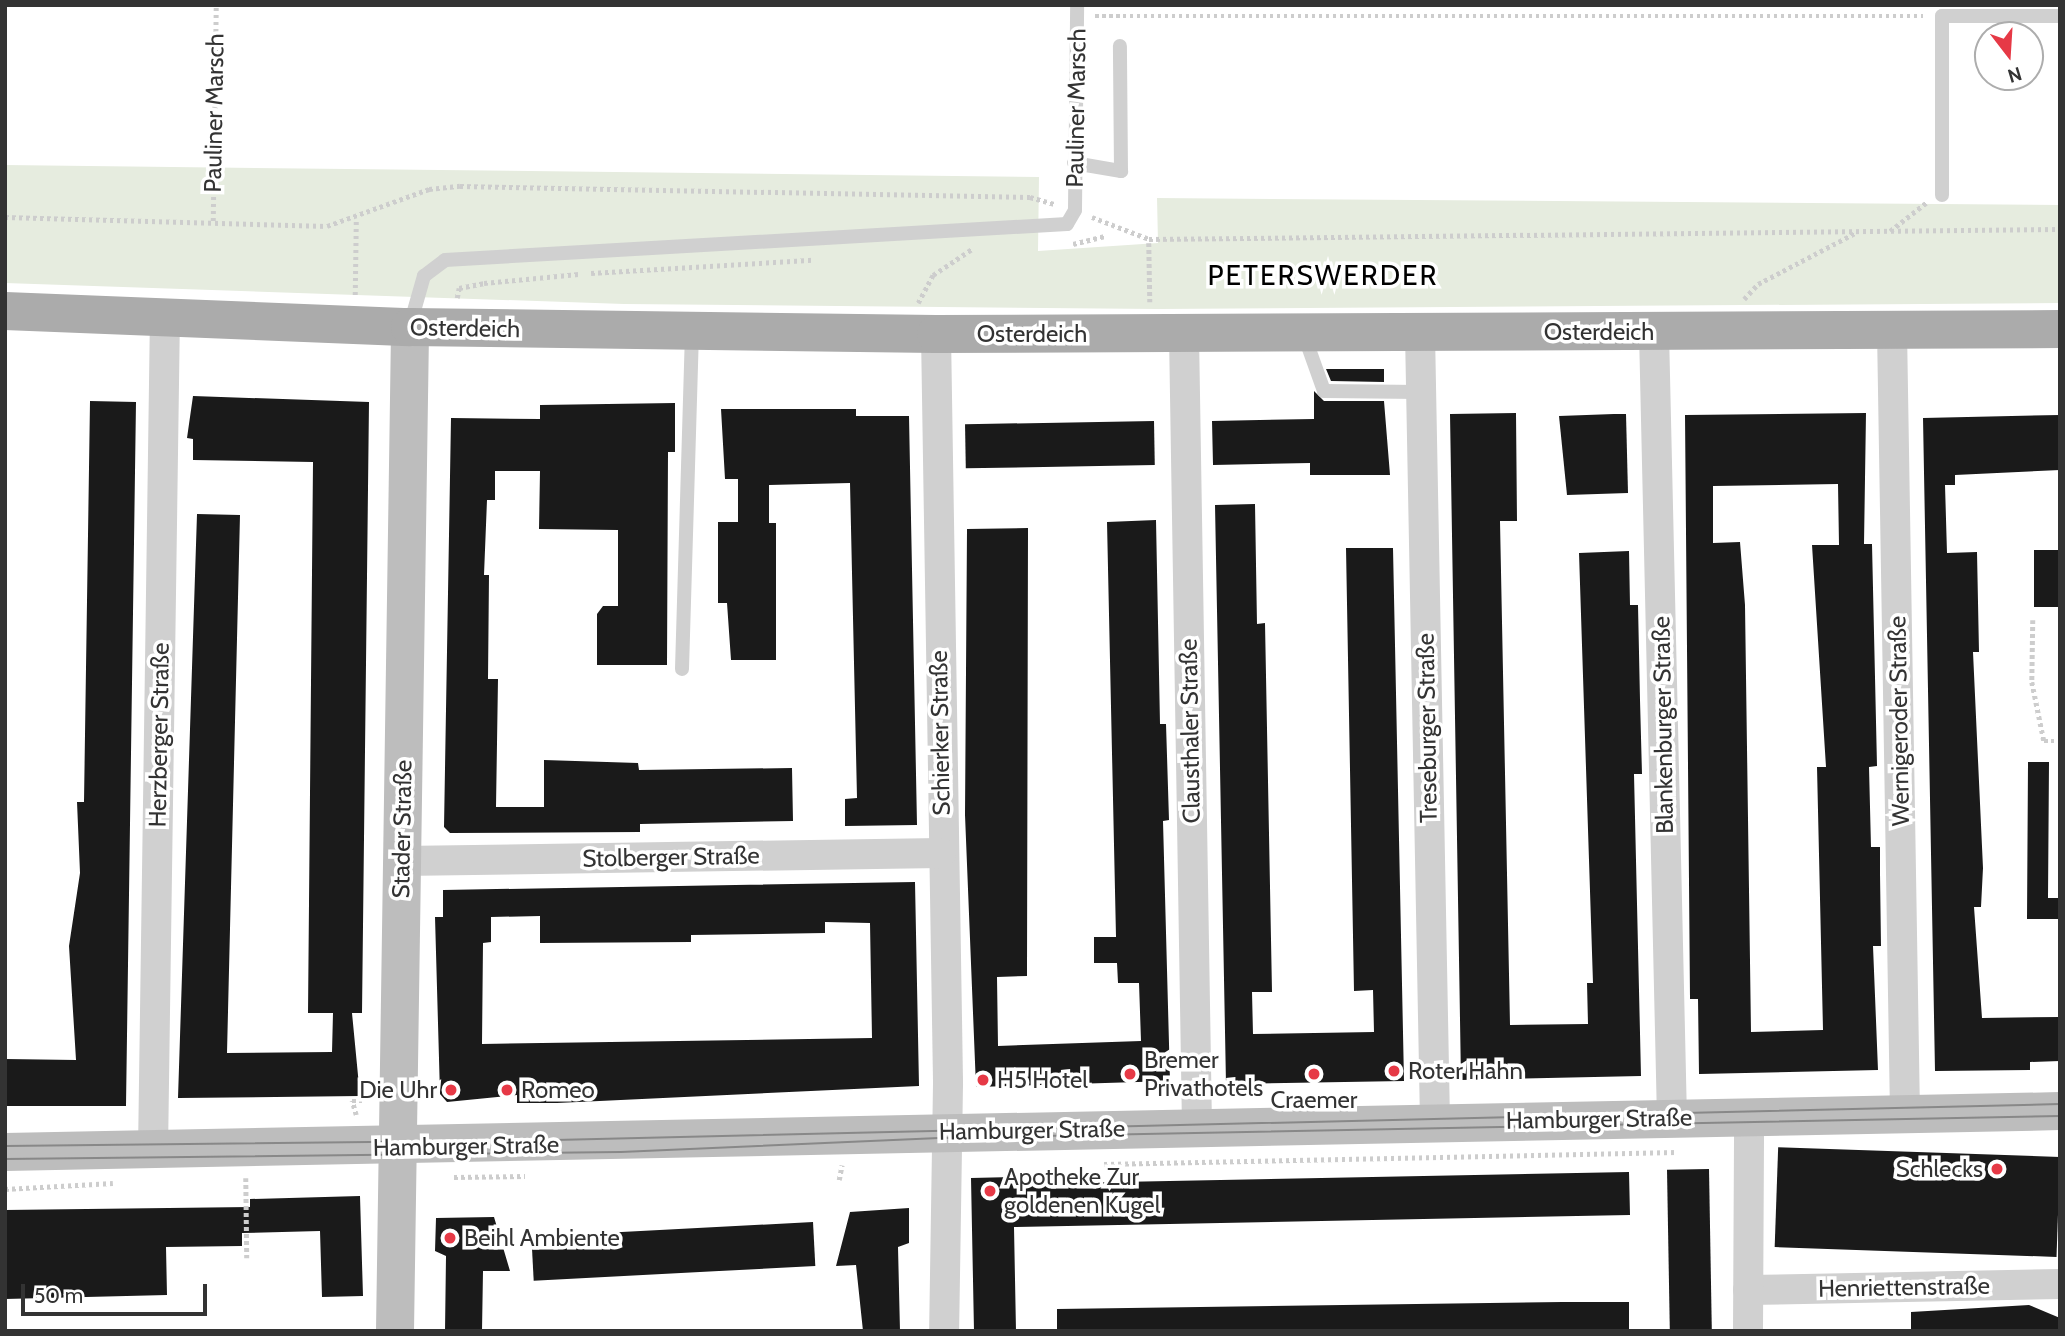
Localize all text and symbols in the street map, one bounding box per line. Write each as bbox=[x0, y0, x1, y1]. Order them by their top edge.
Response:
north arrow bbox=[1974, 21, 2044, 91]
street label: Pauliner Marsch bbox=[1060, 28, 1092, 188]
street label: Pauliner Marsch bbox=[198, 33, 230, 193]
text: N bbox=[2005, 62, 2024, 88]
district label: PETERSWERDER bbox=[1209, 258, 1437, 292]
street label: Osterdeich bbox=[410, 313, 520, 343]
street label: Osterdeich bbox=[1544, 318, 1654, 346]
street label: Osterdeich bbox=[977, 320, 1087, 348]
street label: Blankenburger Straße bbox=[1647, 616, 1679, 834]
street label: Wernigeroder Straße bbox=[1883, 616, 1915, 826]
street label: Treseburger Straße bbox=[1411, 633, 1443, 823]
street label: Clausthaler Straße bbox=[1174, 638, 1206, 824]
street label: Herzberger Straße bbox=[143, 642, 175, 828]
street label: Schierker Straße bbox=[924, 650, 956, 816]
street label: Stader Straße bbox=[386, 759, 418, 899]
street label: Stolberger Straße bbox=[582, 841, 760, 873]
place label: Bremer Privathotels bbox=[1144, 1046, 1263, 1102]
place label: Roter Hahn bbox=[1408, 1057, 1523, 1085]
marker: Roter Hahn bbox=[1386, 1063, 1402, 1079]
place label: H5 Hotel bbox=[997, 1066, 1088, 1094]
marker: Bremer Privathotels bbox=[1122, 1066, 1138, 1082]
marker: Craemer bbox=[1306, 1066, 1322, 1082]
marker: H5 Hotel bbox=[975, 1072, 991, 1088]
place label: Die Uhr bbox=[359, 1076, 437, 1104]
place label: Romeo bbox=[521, 1076, 595, 1104]
marker: Die Uhr bbox=[443, 1082, 459, 1098]
marker: Romeo bbox=[499, 1082, 515, 1098]
place label: Craemer bbox=[1271, 1086, 1357, 1114]
street label: Hamburger Straße bbox=[1505, 1103, 1693, 1135]
street label: Hamburger Straße bbox=[938, 1114, 1126, 1146]
street label: Hamburger Straße bbox=[372, 1130, 560, 1162]
place label: Schlecks bbox=[1896, 1155, 1983, 1183]
marker: Schlecks bbox=[1989, 1161, 2005, 1177]
place label: Apotheke Zur goldenen Kugel bbox=[1004, 1163, 1160, 1219]
marker: Apotheke Zur goldenen Kugel bbox=[982, 1183, 998, 1199]
place label: Beihl Ambiente bbox=[464, 1224, 620, 1252]
marker: Beihl Ambiente bbox=[442, 1230, 458, 1246]
scale bar bbox=[24, 1270, 210, 1314]
street label: Henriettenstraße bbox=[1818, 1271, 1990, 1303]
text: 50 m bbox=[34, 1283, 83, 1308]

